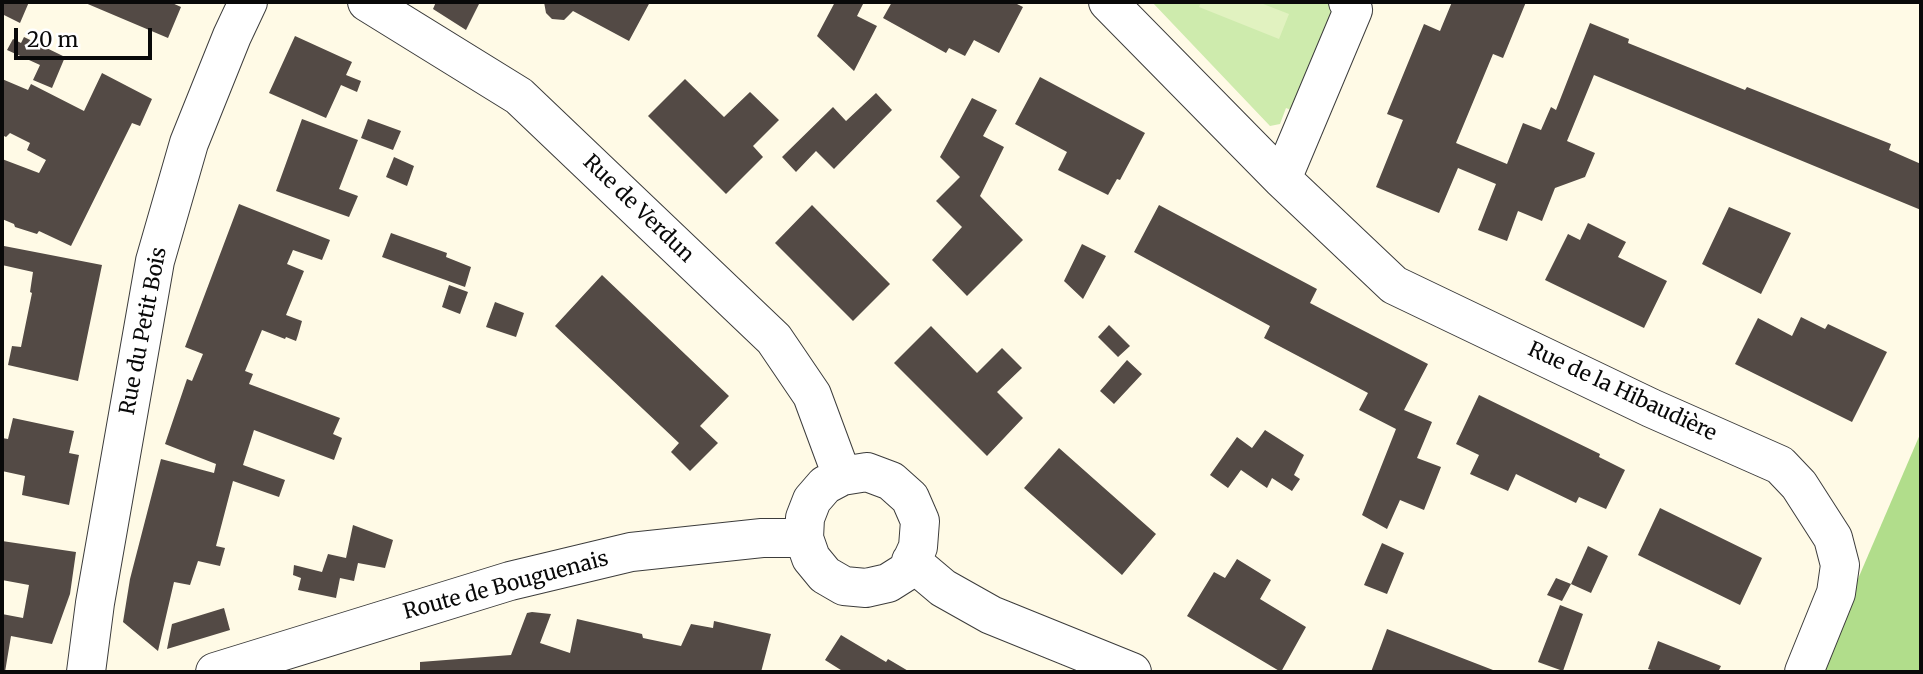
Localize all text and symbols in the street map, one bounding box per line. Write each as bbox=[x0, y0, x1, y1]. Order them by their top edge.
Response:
scale bar bbox=[18, 14, 156, 58]
text: 20 m bbox=[27, 26, 78, 53]
street label: Rue de Verdun bbox=[577, 150, 699, 268]
street label: Rue du Petit Bois bbox=[115, 245, 173, 417]
street label: Rue de la Hibaudière bbox=[1524, 337, 1720, 447]
street label: Route de Bouguenais bbox=[401, 547, 611, 625]

